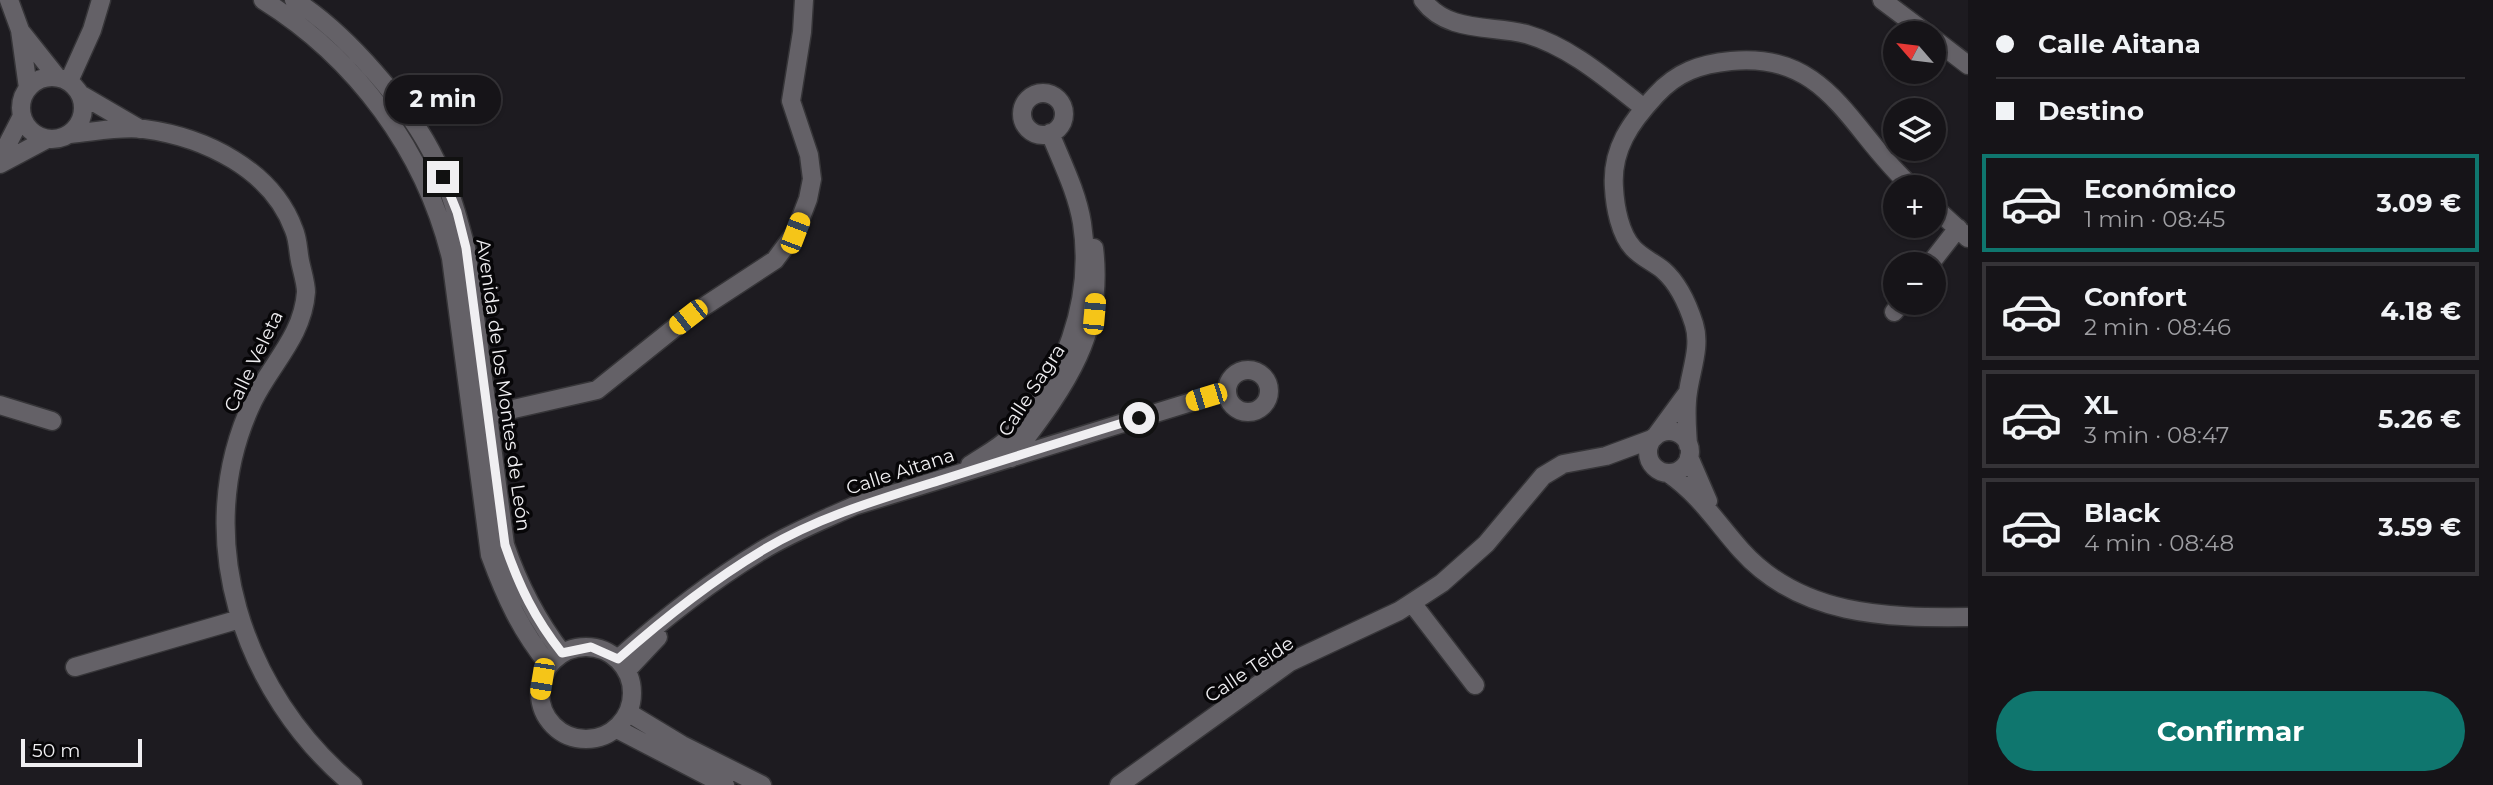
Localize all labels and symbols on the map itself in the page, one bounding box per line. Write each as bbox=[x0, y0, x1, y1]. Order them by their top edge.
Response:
north arrow bbox=[1883, 21, 1946, 84]
callout: 2 min bbox=[385, 76, 501, 124]
route end bbox=[427, 161, 459, 193]
car bbox=[778, 210, 813, 256]
street label: Avenida de los Montes de León bbox=[472, 237, 535, 533]
car bbox=[1082, 292, 1107, 336]
car bbox=[665, 296, 712, 338]
street label: Calle Veleta bbox=[219, 307, 288, 416]
street label: Calle Sagra bbox=[993, 340, 1070, 441]
car bbox=[1183, 381, 1230, 413]
route start bbox=[1123, 402, 1155, 434]
street label: Calle Aitana bbox=[843, 443, 957, 500]
street label: Calle Teide bbox=[1201, 631, 1298, 707]
car bbox=[529, 657, 556, 701]
scale bar bbox=[21, 736, 142, 768]

